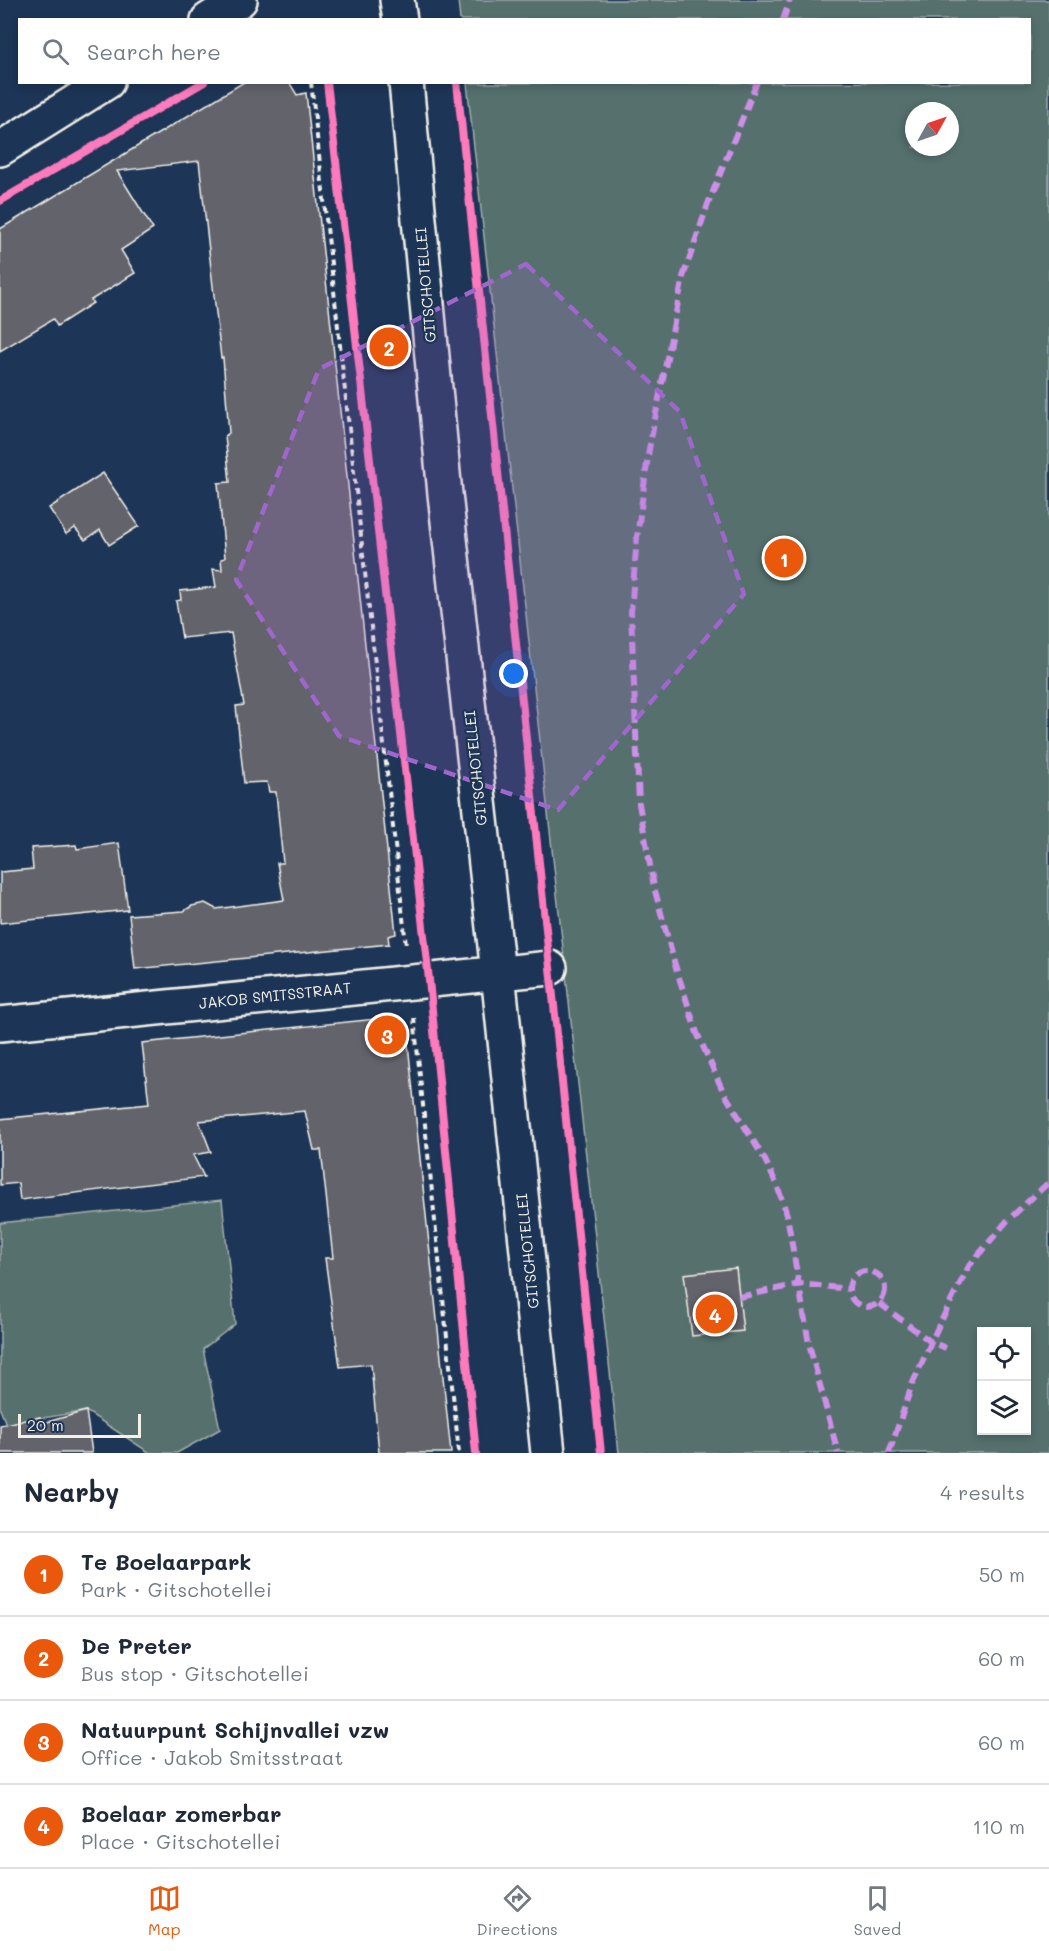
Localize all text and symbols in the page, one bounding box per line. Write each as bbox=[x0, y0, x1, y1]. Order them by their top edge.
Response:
search box bbox=[18, 18, 1031, 84]
icon: search bbox=[39, 35, 72, 68]
text: Search here bbox=[87, 37, 221, 66]
north arrow bbox=[905, 102, 959, 156]
street label: GITSCHOTELLEI bbox=[410, 226, 440, 343]
pin: 2 bbox=[370, 324, 408, 370]
pin: 1 bbox=[764, 536, 804, 580]
your location bbox=[499, 659, 528, 688]
street label: GITSCHOTELLEI bbox=[459, 709, 491, 827]
street label: JAKOB SMITSSTRAAT bbox=[198, 977, 352, 1013]
pin: 3 bbox=[368, 1012, 406, 1058]
street label: GITSCHOTELLEI bbox=[511, 1192, 543, 1310]
pin: 4 bbox=[696, 1292, 734, 1336]
map controls bbox=[977, 1327, 1031, 1435]
button: locate bbox=[977, 1327, 1031, 1381]
button: layers bbox=[977, 1381, 1031, 1435]
scale bar bbox=[18, 1411, 141, 1438]
text: 20 m bbox=[27, 1414, 64, 1435]
text: Nearby bbox=[24, 1475, 119, 1509]
text: 4 results bbox=[940, 1479, 1025, 1505]
text: Te Boelaarpark bbox=[81, 1547, 251, 1576]
text: 1 bbox=[39, 1561, 48, 1587]
text: 50 m bbox=[979, 1561, 1025, 1587]
text: Park · Gitschotellei bbox=[81, 1576, 272, 1602]
text: De Preter bbox=[81, 1631, 192, 1660]
text: 2 bbox=[38, 1645, 49, 1671]
text: 60 m bbox=[978, 1645, 1025, 1671]
text: Bus stop · Gitschotellei bbox=[81, 1660, 309, 1686]
text: Natuurpunt Schijnvallei vzw bbox=[81, 1715, 390, 1744]
text: 3 bbox=[38, 1729, 50, 1755]
text: 60 m bbox=[978, 1729, 1025, 1755]
text: Office · Jakob Smitsstraat bbox=[81, 1744, 343, 1770]
text: Boelaar zomerbar bbox=[81, 1799, 281, 1828]
text: 4 bbox=[37, 1813, 50, 1839]
text: 110 m bbox=[972, 1813, 1025, 1839]
text: Place · Gitschotellei bbox=[81, 1828, 280, 1854]
tab: Map bbox=[148, 1882, 181, 1939]
tab: Directions bbox=[477, 1882, 558, 1939]
tab: Saved bbox=[854, 1882, 901, 1939]

